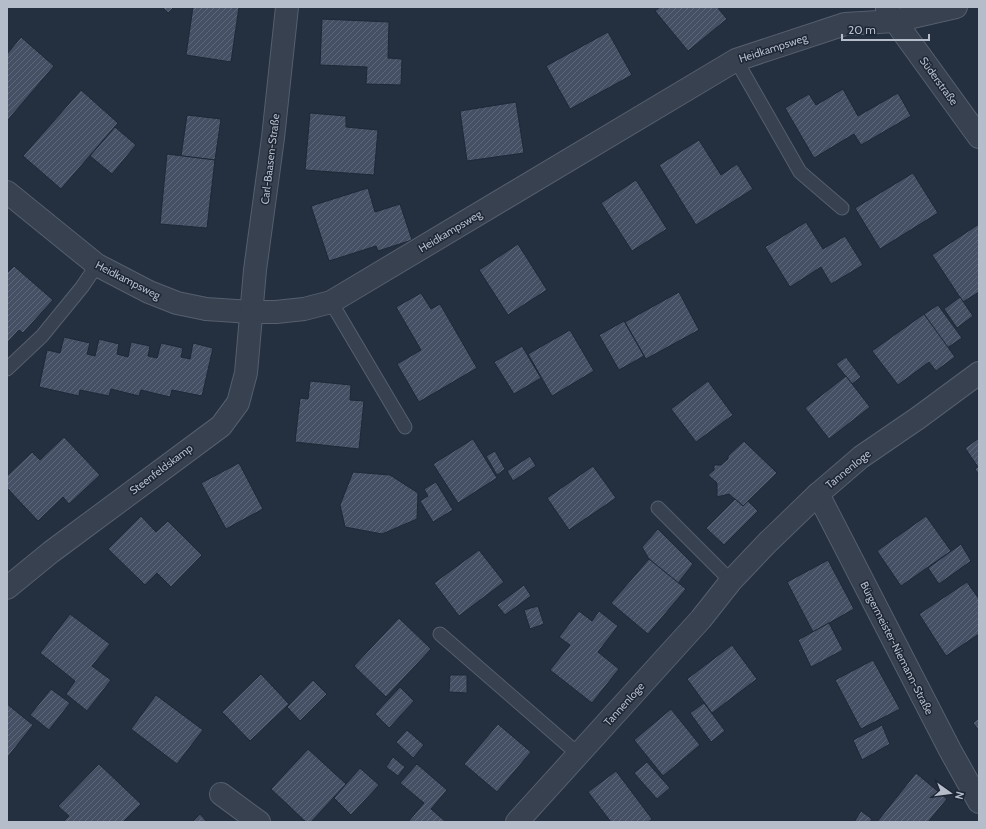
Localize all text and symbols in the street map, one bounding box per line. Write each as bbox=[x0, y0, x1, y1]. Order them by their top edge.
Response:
scale bar bbox=[842, 16, 929, 42]
text: 20 m bbox=[848, 22, 876, 37]
street label: Heidkampsweg bbox=[737, 30, 810, 66]
street label: Süderstraße bbox=[917, 54, 961, 108]
street label: Carl-Baasen-Straße bbox=[257, 112, 283, 205]
street label: Heidkampsweg bbox=[416, 206, 485, 255]
street label: Heidkampsweg bbox=[93, 258, 163, 303]
street label: Steenfeldskamp bbox=[127, 441, 195, 497]
street label: Tannenloge bbox=[823, 446, 874, 492]
street label: Bürgermeister-Niemann-Straße bbox=[857, 579, 937, 717]
street label: Tannenloge bbox=[601, 679, 648, 729]
north arrow bbox=[930, 773, 970, 813]
text: N bbox=[952, 790, 967, 801]

